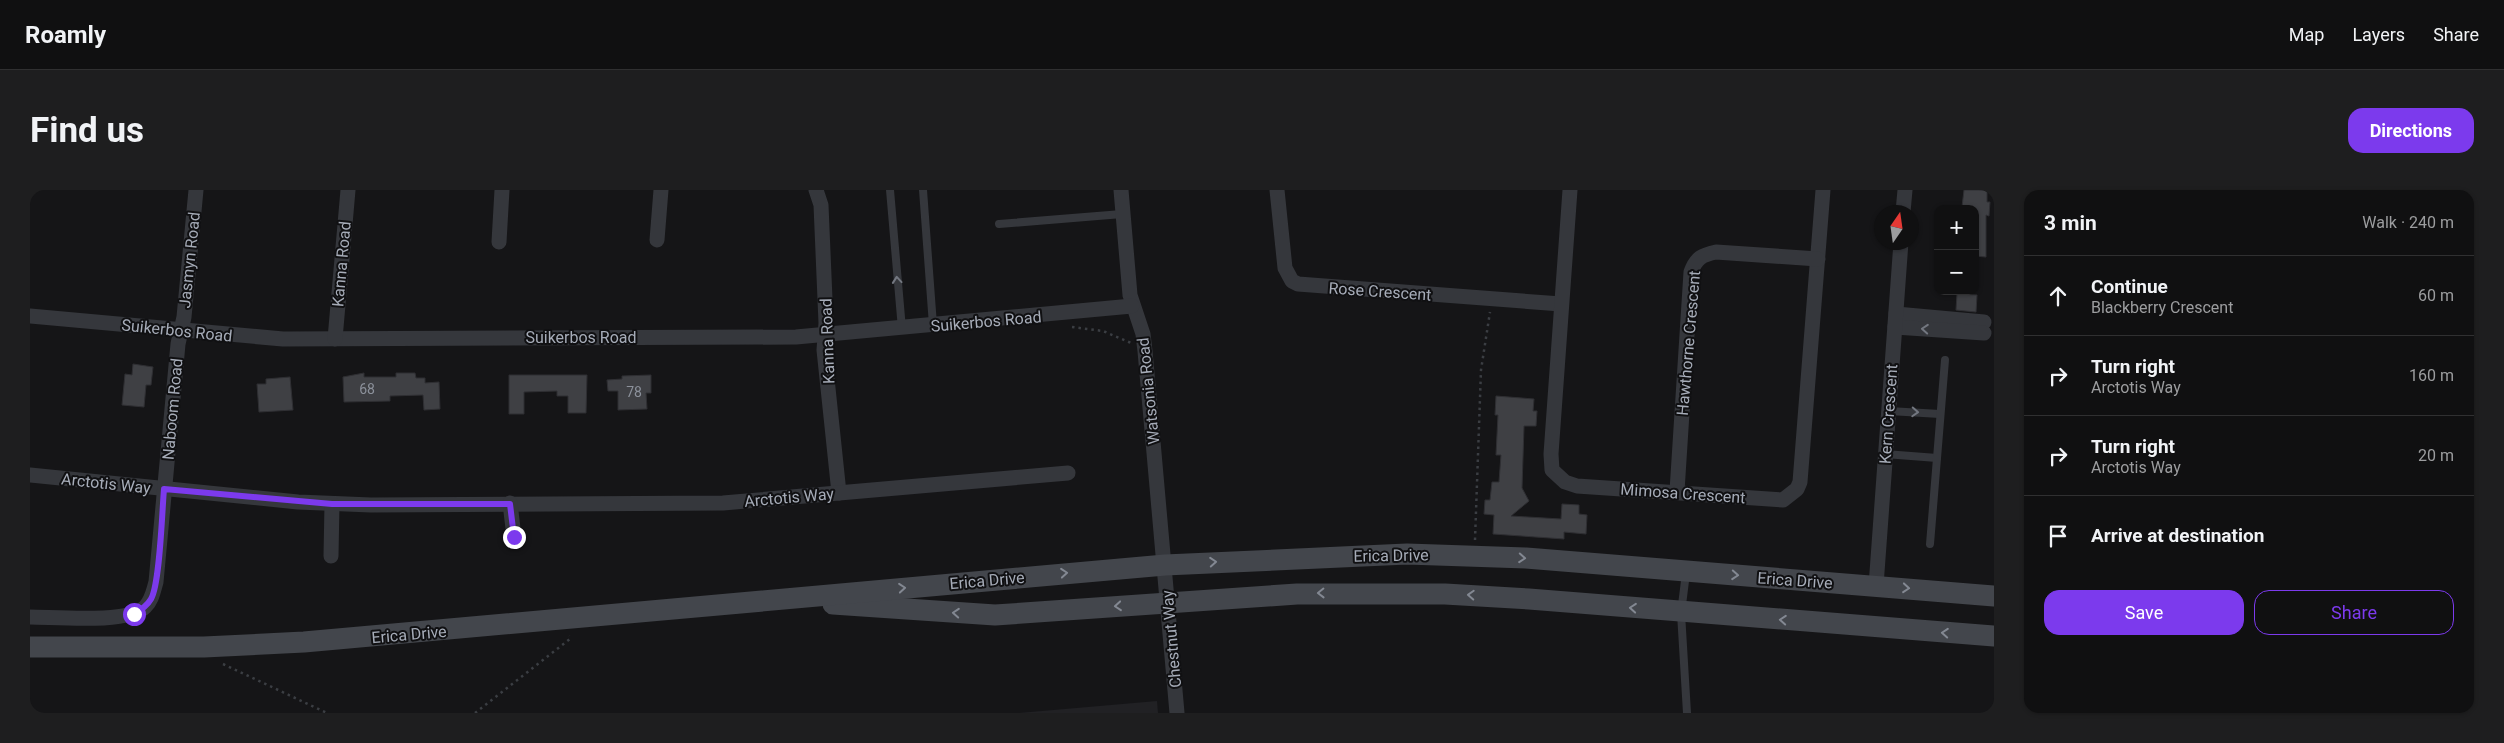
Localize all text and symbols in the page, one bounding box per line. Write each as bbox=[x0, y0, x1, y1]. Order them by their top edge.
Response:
text: Roamly bbox=[25, 21, 106, 49]
text: Map bbox=[2289, 24, 2324, 45]
text: Layers bbox=[2352, 24, 2405, 45]
text: Share bbox=[2433, 24, 2479, 45]
button: Directions bbox=[2348, 108, 2474, 153]
text: Find us bbox=[30, 110, 144, 151]
north arrow bbox=[1874, 205, 1919, 250]
map controls bbox=[1934, 205, 1979, 295]
button: + bbox=[1934, 205, 1979, 250]
street label: Jasmyn Road bbox=[175, 211, 204, 309]
text: 3 min bbox=[2044, 211, 2097, 235]
text: Walk · 240 m bbox=[2362, 213, 2454, 232]
street label: Kanna Road bbox=[328, 220, 355, 308]
button: − bbox=[1934, 250, 1979, 295]
street label: Hawthorne Crescent bbox=[1673, 270, 1704, 416]
text: Continue bbox=[2091, 275, 2168, 298]
one-way arrow bbox=[892, 276, 903, 284]
street label: Rose Crescent bbox=[1328, 278, 1432, 305]
icon: ahead bbox=[2044, 282, 2072, 310]
text: 60 m bbox=[2418, 286, 2454, 305]
street label: Kanna Road bbox=[817, 298, 838, 384]
text: Blackberry Crescent bbox=[2091, 298, 2233, 317]
street label: Suikerbos Road bbox=[930, 307, 1042, 336]
street label: Suikerbos Road bbox=[121, 315, 233, 346]
one-way arrow bbox=[1921, 324, 1929, 335]
street label: Suikerbos Road bbox=[525, 328, 637, 347]
street label: Watsonia Road bbox=[1133, 337, 1164, 445]
text: Turn right bbox=[2091, 355, 2175, 378]
street label: Naboom Road bbox=[159, 357, 186, 461]
icon: right bbox=[2044, 362, 2072, 390]
street label: Kern Crescent bbox=[1876, 364, 1901, 465]
text: 160 m bbox=[2409, 366, 2454, 385]
text: Arctotis Way bbox=[2091, 378, 2181, 397]
house number: 68 bbox=[359, 381, 375, 397]
house number: 78 bbox=[626, 384, 642, 400]
one-way arrow bbox=[1911, 407, 1919, 418]
text: Turn right bbox=[2091, 435, 2175, 458]
icon: right bbox=[2044, 442, 2072, 470]
text: 20 m bbox=[2418, 446, 2454, 465]
text: Arctotis Way bbox=[2091, 458, 2181, 477]
street label: Arctotis Way bbox=[60, 469, 152, 498]
street label: Mimosa Crescent bbox=[1620, 480, 1746, 507]
street label: Arctotis Way bbox=[744, 484, 835, 511]
icon: arrive bbox=[2044, 522, 2072, 550]
text: Arrive at destination bbox=[2091, 524, 2264, 547]
route end bbox=[503, 526, 526, 549]
street label: Erica Drive bbox=[1353, 545, 1429, 566]
one-way arrow bbox=[1518, 552, 1526, 563]
one-way arrow bbox=[1210, 556, 1218, 567]
street label: Erica Drive bbox=[949, 568, 1025, 593]
one-way arrow bbox=[1060, 568, 1068, 579]
street label: Erica Drive bbox=[1757, 568, 1833, 593]
one-way arrow bbox=[1731, 570, 1739, 581]
one-way arrow bbox=[898, 582, 906, 593]
one-way arrow bbox=[1902, 583, 1910, 594]
one-way arrow bbox=[1317, 588, 1325, 598]
street label: Chestnut Way bbox=[1158, 589, 1185, 689]
one-way arrow bbox=[1466, 590, 1474, 601]
button: Save bbox=[2044, 590, 2244, 635]
button: Share bbox=[2254, 590, 2454, 635]
one-way arrow bbox=[1114, 601, 1122, 612]
route start bbox=[123, 603, 146, 626]
one-way arrow bbox=[1628, 603, 1636, 614]
one-way arrow bbox=[952, 608, 960, 619]
one-way arrow bbox=[1779, 615, 1787, 626]
street label: Erica Drive bbox=[371, 622, 447, 647]
one-way arrow bbox=[1941, 627, 1949, 638]

